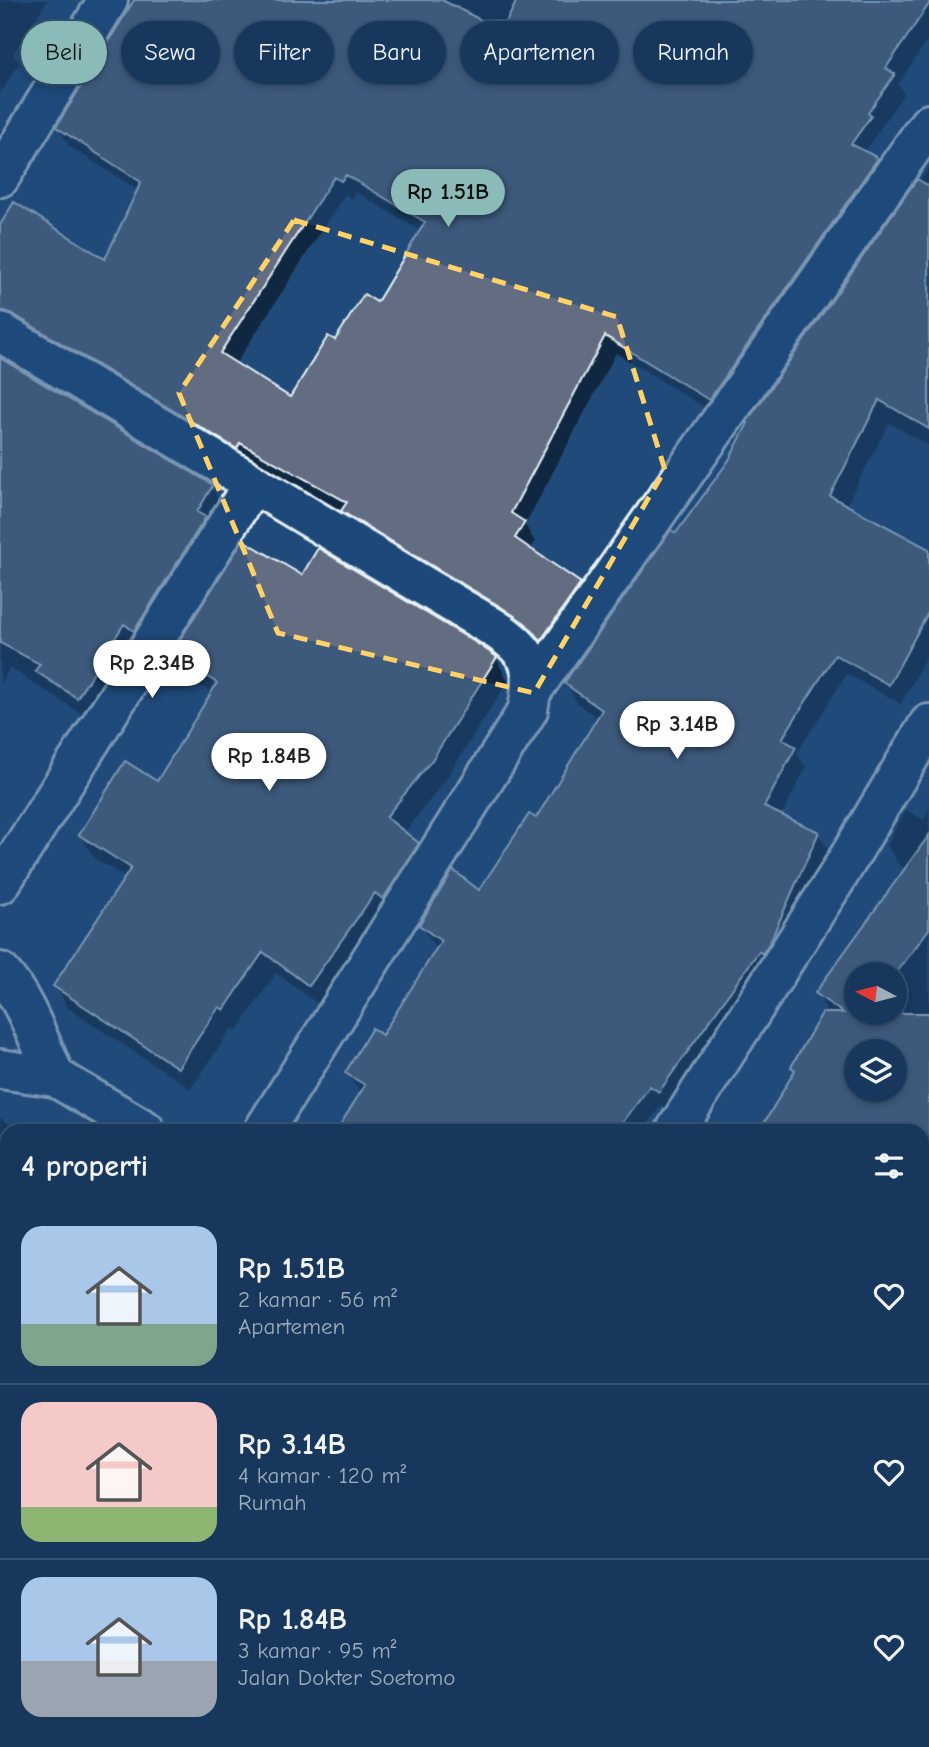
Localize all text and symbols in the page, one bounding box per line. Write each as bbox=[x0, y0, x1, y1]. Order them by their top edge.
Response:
chip: Beli bbox=[21, 21, 107, 84]
chip: Sewa bbox=[121, 21, 220, 84]
chip: Filter bbox=[234, 21, 334, 84]
chip: Baru bbox=[348, 21, 446, 84]
chip: Apartemen bbox=[460, 21, 619, 84]
chip: Rumah bbox=[633, 21, 753, 84]
pin: Rp 1.51B bbox=[376, 170, 520, 229]
text: Rp 1.51B bbox=[407, 178, 489, 205]
pin: Rp 2.34B bbox=[80, 640, 224, 700]
text: Rp 2.34B bbox=[109, 649, 195, 676]
pin: Rp 3.14B bbox=[605, 702, 749, 761]
text: Rp 3.14B bbox=[636, 710, 718, 737]
pin: Rp 1.84B bbox=[197, 734, 341, 793]
text: Rp 1.84B bbox=[227, 742, 311, 769]
north arrow bbox=[844, 962, 906, 1026]
map controls bbox=[844, 962, 907, 1102]
button: layers bbox=[844, 1039, 907, 1102]
icon: filters bbox=[870, 1147, 908, 1185]
text: 4 properti bbox=[21, 1149, 148, 1184]
text: Rp 1.51B bbox=[238, 1251, 345, 1286]
icon: home bbox=[77, 1254, 161, 1338]
icon: heart bbox=[870, 1277, 908, 1315]
text: 2 kamar · 56 m² bbox=[238, 1286, 397, 1313]
text: Apartemen bbox=[238, 1313, 345, 1340]
text: Rp 3.14B bbox=[238, 1427, 346, 1462]
icon: home bbox=[77, 1430, 161, 1514]
icon: heart bbox=[870, 1453, 908, 1491]
text: 4 kamar · 120 m² bbox=[238, 1462, 406, 1489]
text: Rumah bbox=[238, 1489, 307, 1516]
text: Rp 1.84B bbox=[238, 1602, 347, 1637]
icon: home bbox=[77, 1605, 161, 1689]
icon: heart bbox=[870, 1628, 908, 1666]
text: 3 kamar · 95 m² bbox=[238, 1637, 396, 1664]
text: Jalan Dokter Soetomo bbox=[238, 1664, 455, 1691]

